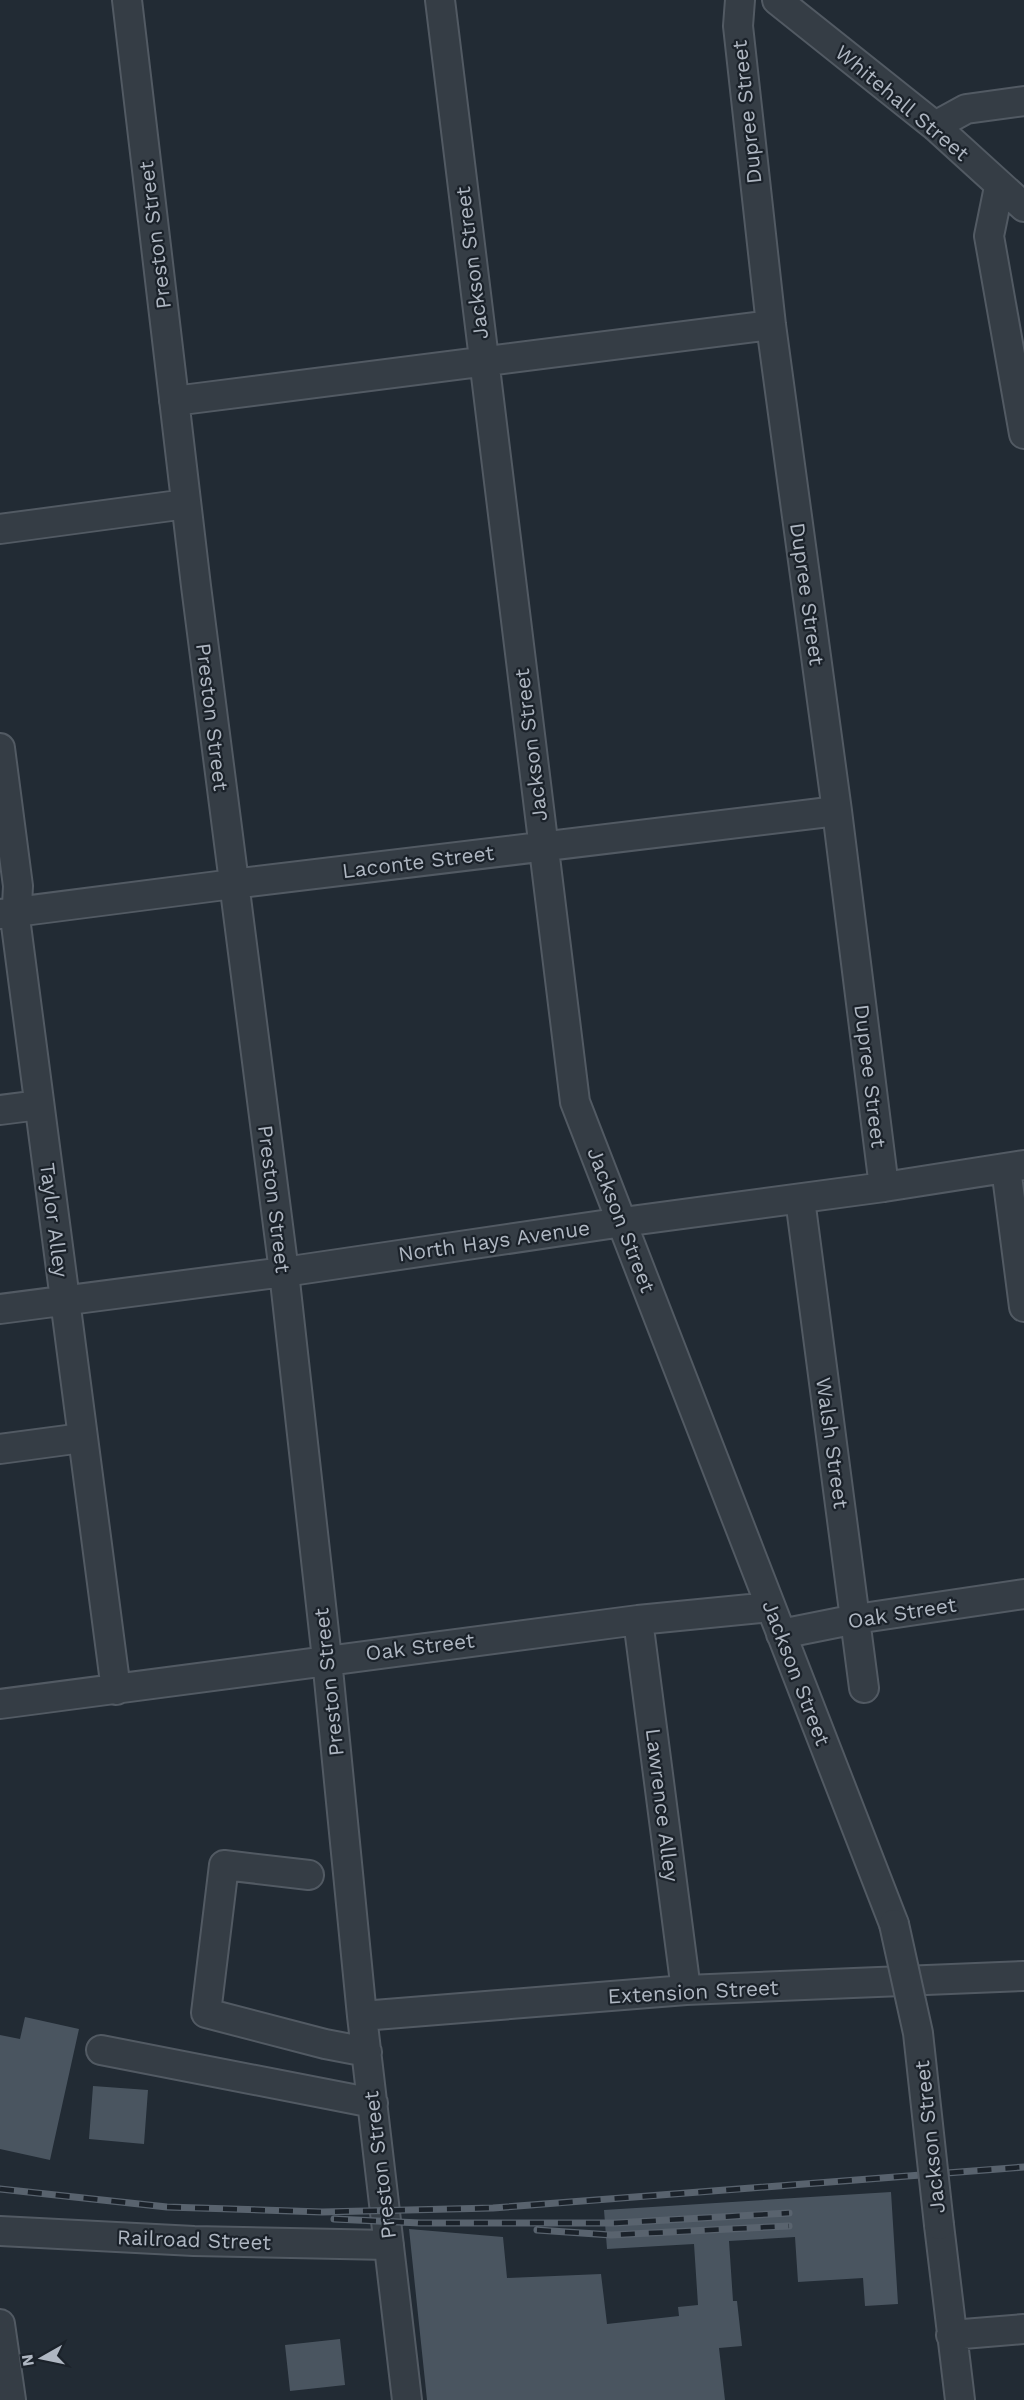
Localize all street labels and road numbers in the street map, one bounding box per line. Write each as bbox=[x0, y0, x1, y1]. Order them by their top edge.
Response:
street label: Dupree Street bbox=[727, 39, 766, 185]
street label: Whitehall Street bbox=[830, 39, 974, 166]
street label: Preston Street bbox=[133, 159, 176, 311]
street label: Jackson Street bbox=[450, 185, 493, 341]
street label: Dupree Street bbox=[785, 521, 830, 667]
street label: Preston Street bbox=[191, 641, 234, 793]
street label: Jackson Street bbox=[509, 667, 552, 823]
street label: Laconte Street bbox=[341, 840, 496, 883]
street label: Dupree Street bbox=[849, 1003, 892, 1149]
street label: Preston Street bbox=[253, 1123, 296, 1275]
street label: Jackson Street bbox=[582, 1144, 661, 1296]
street label: Taylor Alley bbox=[35, 1161, 74, 1279]
street label: North Hays Avenue bbox=[396, 1215, 592, 1266]
street label: Walsh Street bbox=[811, 1376, 854, 1510]
street label: Oak Street bbox=[846, 1592, 958, 1633]
street label: Jackson Street bbox=[757, 1597, 836, 1749]
street label: Preston Street bbox=[308, 1606, 349, 1757]
street label: Oak Street bbox=[364, 1627, 476, 1666]
street label: Lawrence Alley bbox=[641, 1727, 684, 1883]
street label: Extension Street bbox=[607, 1975, 779, 2008]
street label: Jackson Street bbox=[909, 2059, 950, 2215]
street label: Preston Street bbox=[358, 2089, 401, 2241]
street label: Railroad Street bbox=[117, 2224, 272, 2255]

